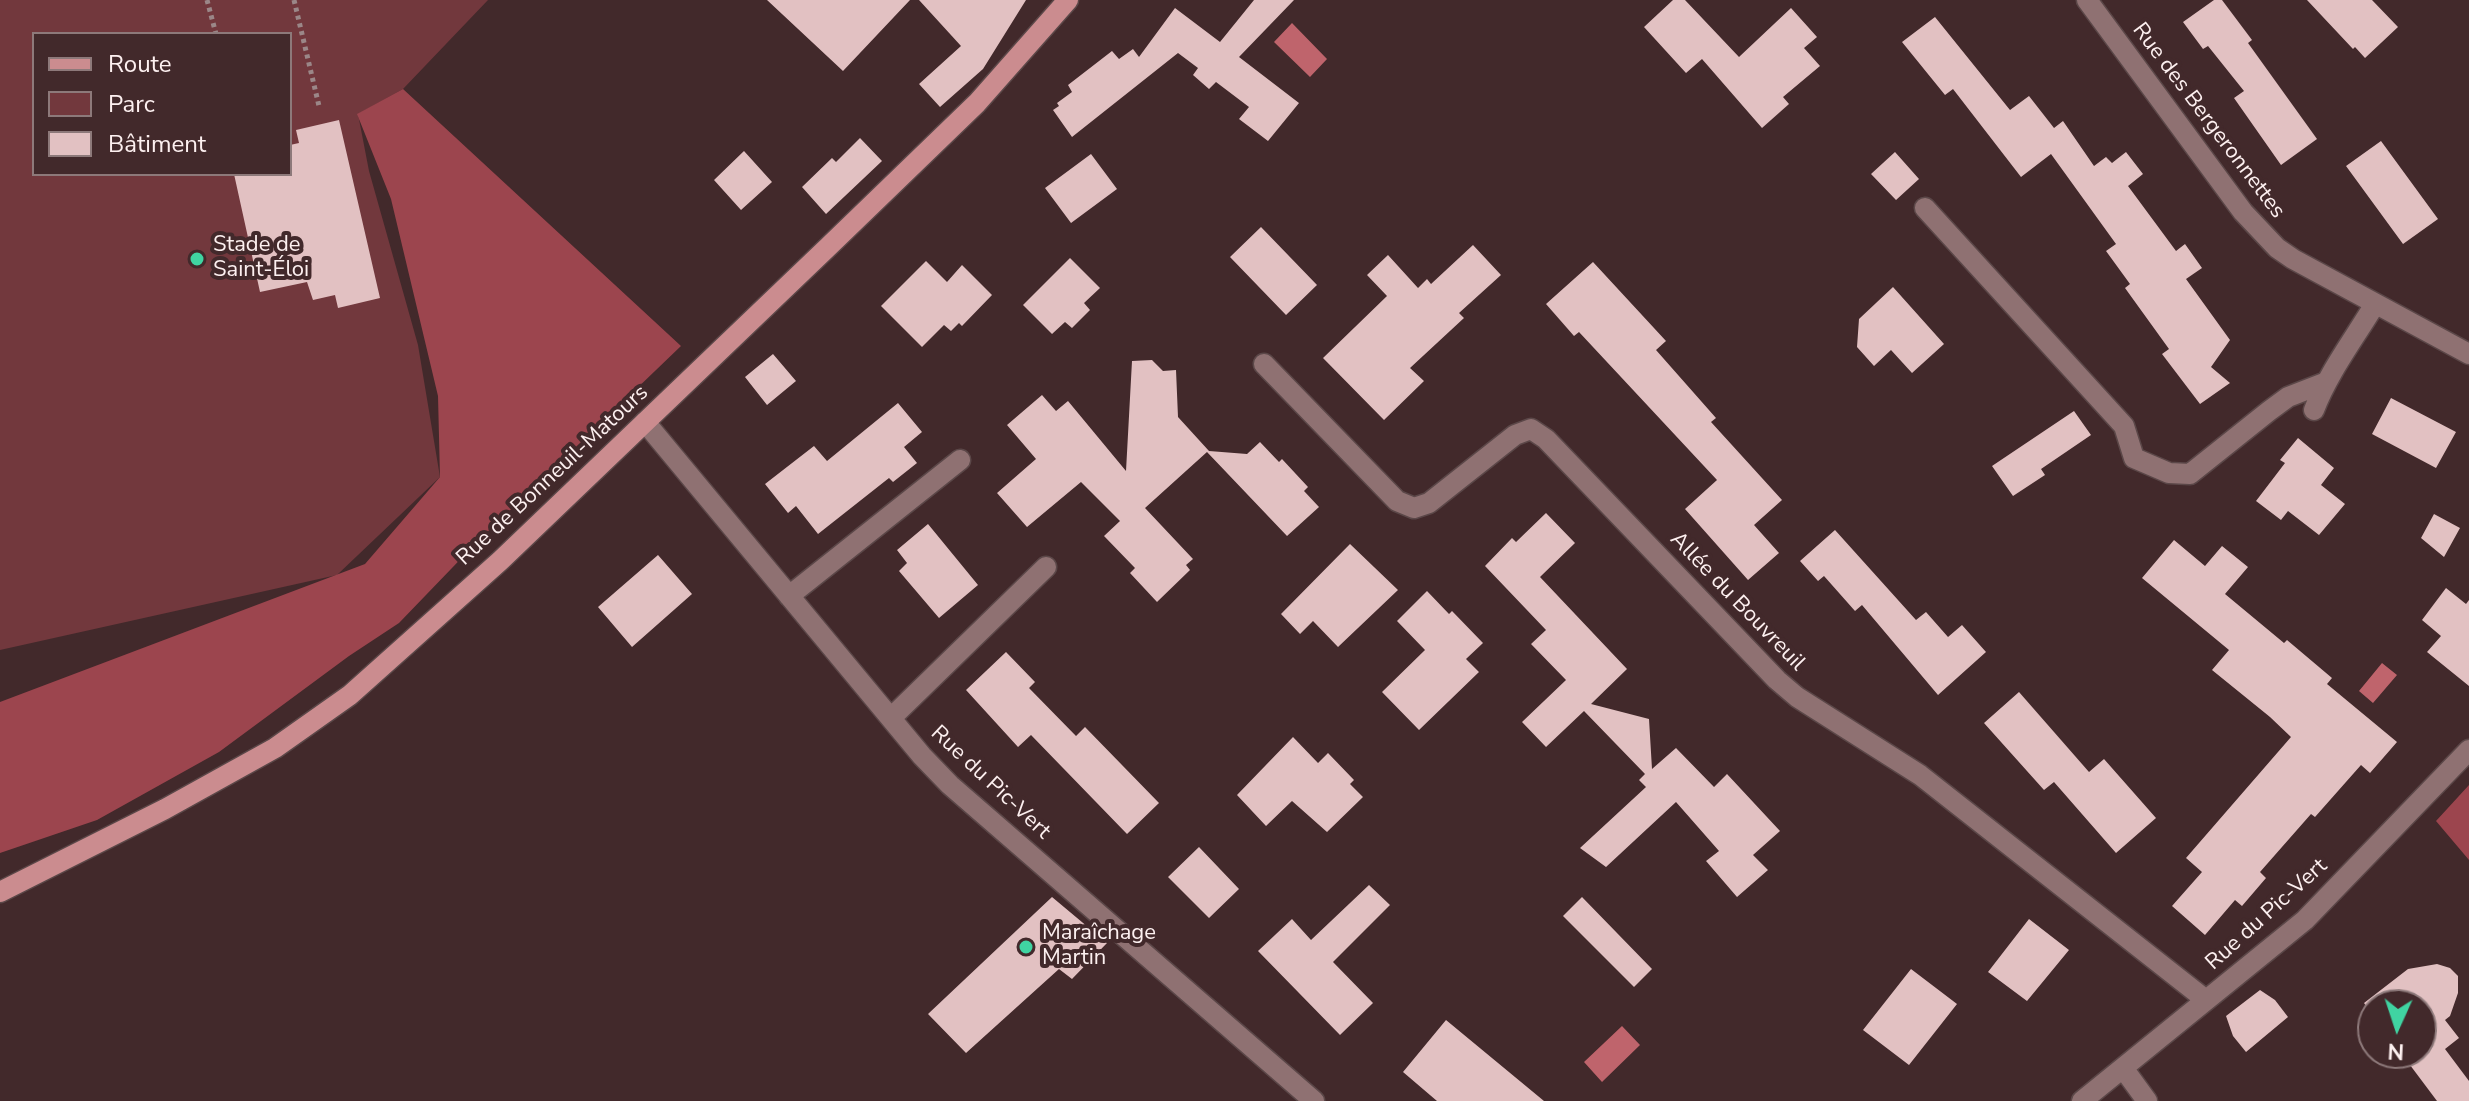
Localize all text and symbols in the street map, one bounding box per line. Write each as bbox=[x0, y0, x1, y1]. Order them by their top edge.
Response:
street label: Rue des Bergeronnettes bbox=[2126, 18, 2290, 224]
legend bbox=[32, 32, 292, 176]
text: Route bbox=[108, 48, 172, 80]
text: Parc bbox=[108, 88, 155, 120]
text: Bâtiment bbox=[108, 128, 206, 160]
place label: Stade de Saint-Éloi bbox=[213, 233, 309, 284]
marker: Stade de Saint-Éloi bbox=[188, 250, 206, 268]
street label: Rue de Bonneuil-Matours bbox=[452, 380, 654, 572]
street label: Allée du Bouvreuil bbox=[1664, 527, 1810, 677]
street label: Rue du Pic-Vert bbox=[925, 721, 1055, 845]
street label: Rue du Pic-Vert bbox=[2201, 854, 2333, 976]
place label: Maraîchage Martin bbox=[1042, 921, 1156, 972]
marker: Maraîchage Martin bbox=[1017, 938, 1035, 956]
north arrow bbox=[2357, 989, 2437, 1069]
text: N bbox=[2387, 1036, 2405, 1066]

